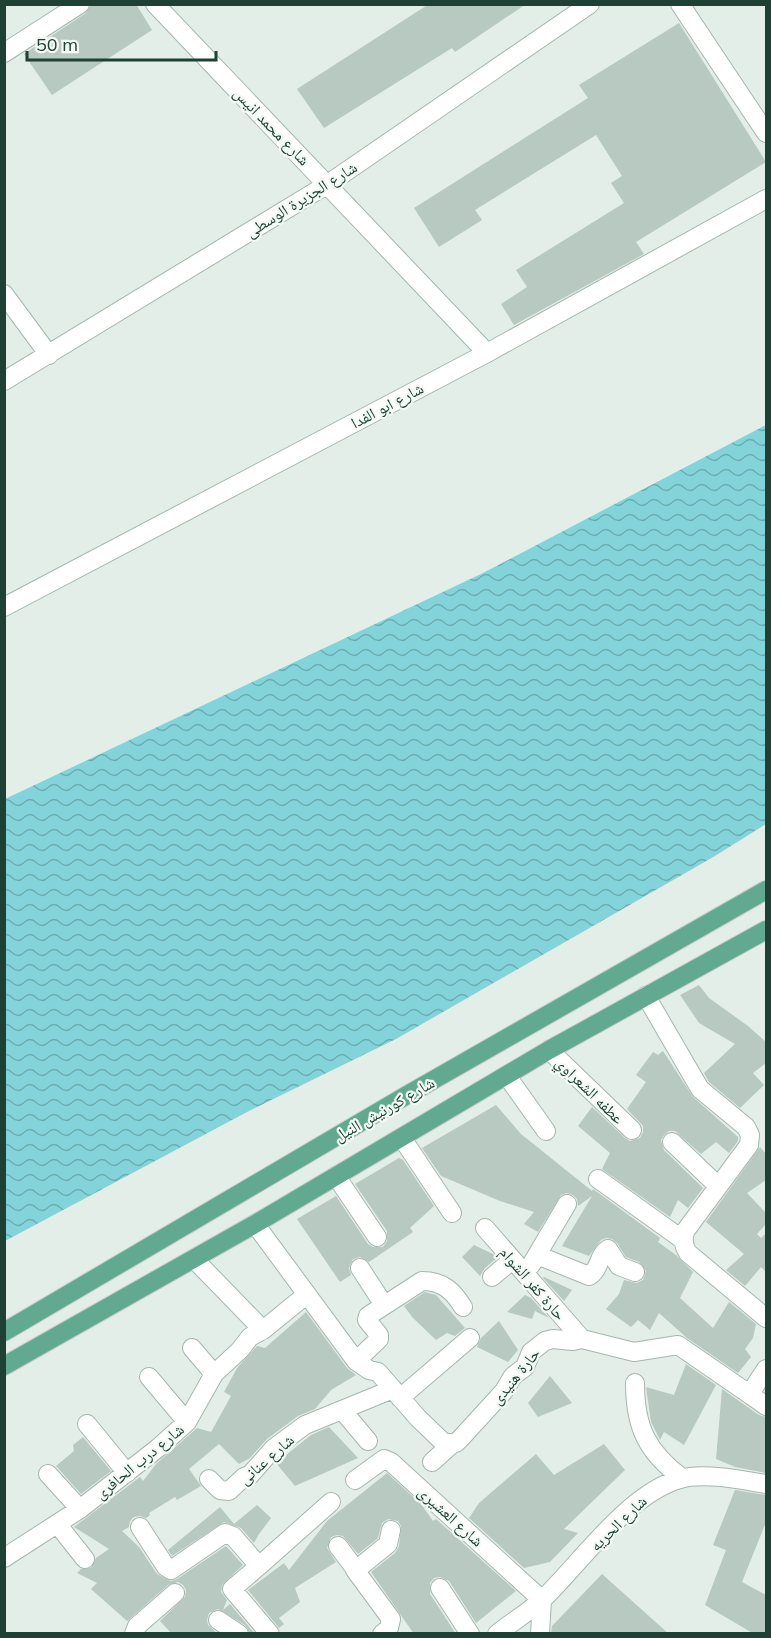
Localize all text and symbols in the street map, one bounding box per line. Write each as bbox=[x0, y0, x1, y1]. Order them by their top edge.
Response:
scale bar bbox=[27, 24, 216, 62]
text: 50 m bbox=[36, 33, 78, 56]
street label: شارع محمد انيس bbox=[229, 83, 314, 170]
street label: شارع الجزيرة الوسطى bbox=[241, 157, 361, 242]
street label: شارع ابو الفدا bbox=[347, 378, 427, 433]
street label: عطفه الشعراوي bbox=[549, 1052, 629, 1130]
street label: شارع كورنيش النيل bbox=[330, 1072, 438, 1147]
street label: حارة كفر الشوام bbox=[495, 1242, 571, 1325]
street label: حارة هنيدى bbox=[486, 1344, 545, 1409]
street label: شارع درب الحافرى bbox=[90, 1419, 188, 1504]
street label: شارع عنانى bbox=[234, 1430, 298, 1489]
street label: شارع العشيرى bbox=[413, 1481, 488, 1551]
street label: شارع الحريه bbox=[585, 1491, 651, 1556]

